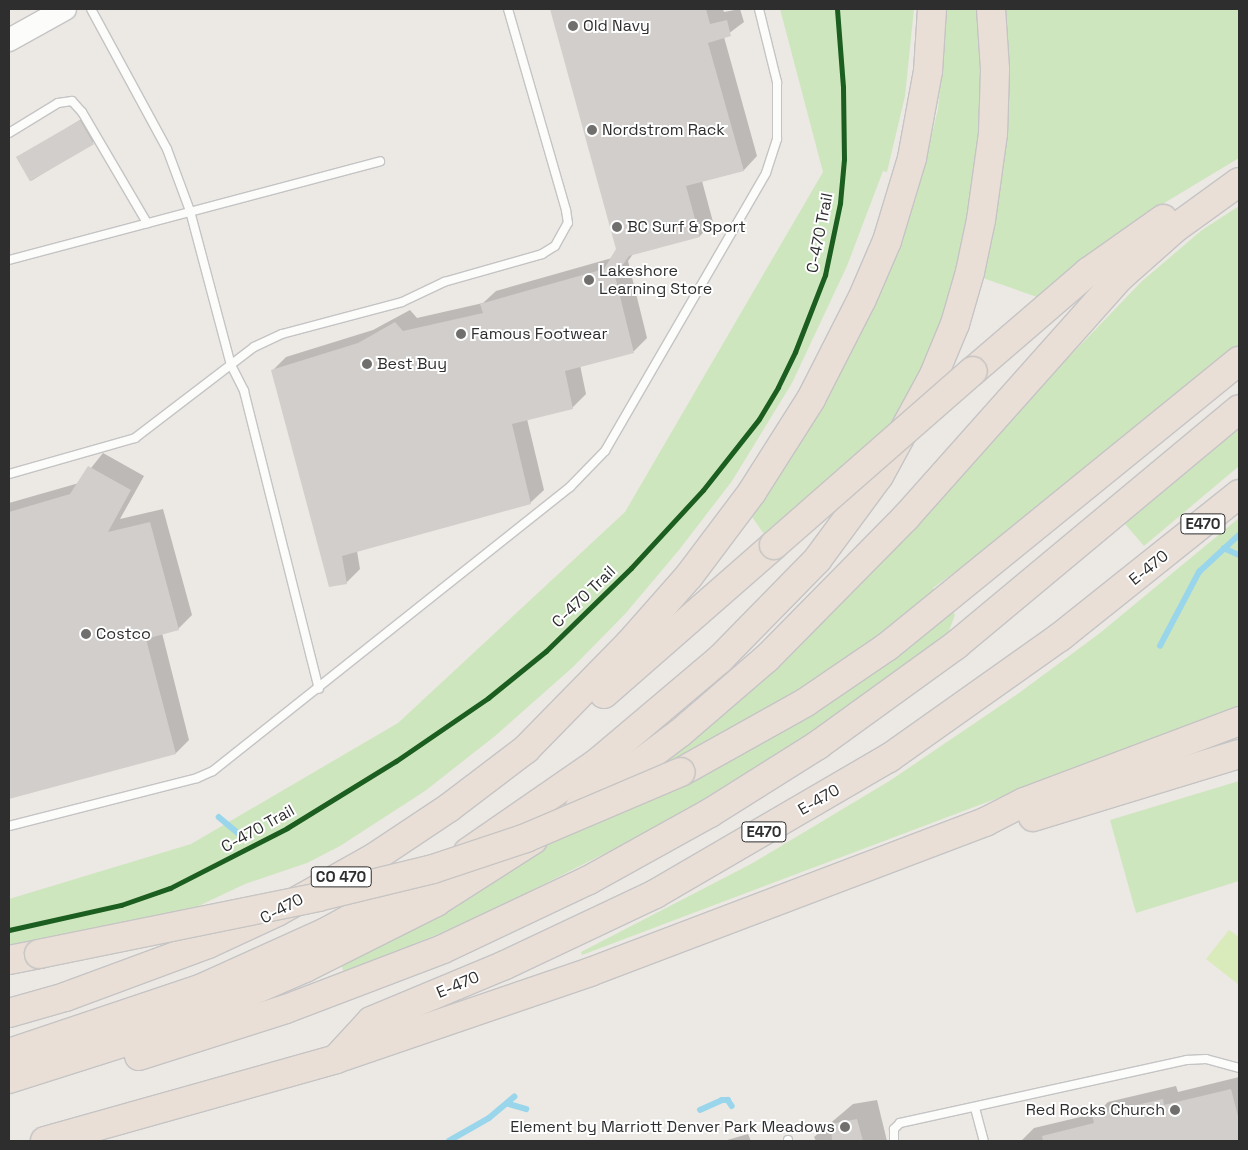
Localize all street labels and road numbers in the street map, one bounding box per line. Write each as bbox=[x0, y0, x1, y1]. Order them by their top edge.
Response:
street label: C-470 Trail bbox=[803, 191, 837, 275]
road number: E470 bbox=[1179, 512, 1227, 536]
street label: E-470 bbox=[1126, 546, 1172, 590]
street label: C-470 Trail bbox=[548, 562, 620, 632]
street label: E-470 bbox=[795, 780, 843, 820]
street label: C-470 Trail bbox=[218, 801, 298, 857]
road number: E470 bbox=[740, 820, 788, 844]
road number: CO 470 bbox=[310, 864, 372, 890]
street label: C-470 bbox=[257, 890, 307, 928]
street label: E-470 bbox=[434, 967, 482, 1003]

